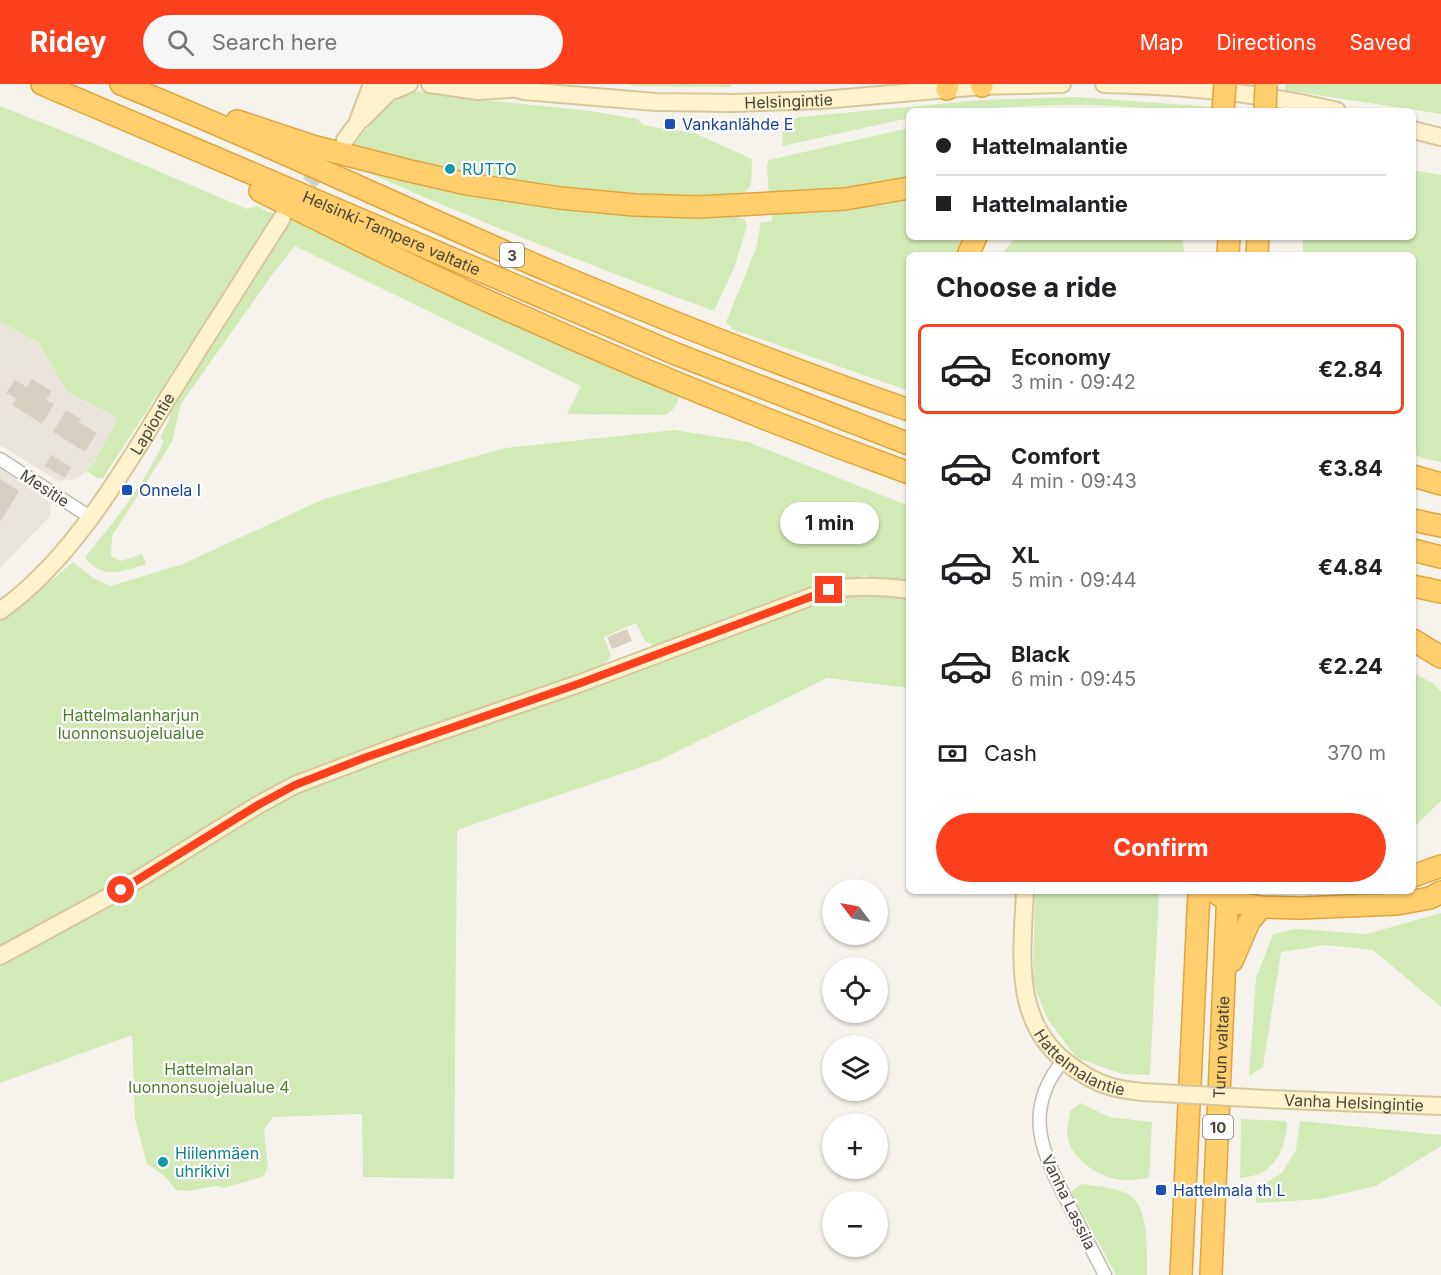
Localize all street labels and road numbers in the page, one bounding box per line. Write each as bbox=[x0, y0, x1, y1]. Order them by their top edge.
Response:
street label: Helsingintie bbox=[744, 89, 834, 113]
street label: Helsinki-Tampere valtatie bbox=[300, 186, 484, 280]
road number: 3 bbox=[500, 243, 524, 267]
street label: Lapiontie bbox=[126, 389, 179, 458]
street label: Mesitie bbox=[17, 465, 73, 511]
street label: Turun valtatie bbox=[1209, 995, 1233, 1099]
street label: Hattelmalantie bbox=[1030, 1025, 1127, 1100]
street label: Vanha Helsingintie bbox=[1284, 1090, 1424, 1115]
road number: 10 bbox=[1203, 1115, 1233, 1139]
street label: Vanha Lassila bbox=[1037, 1151, 1101, 1253]

